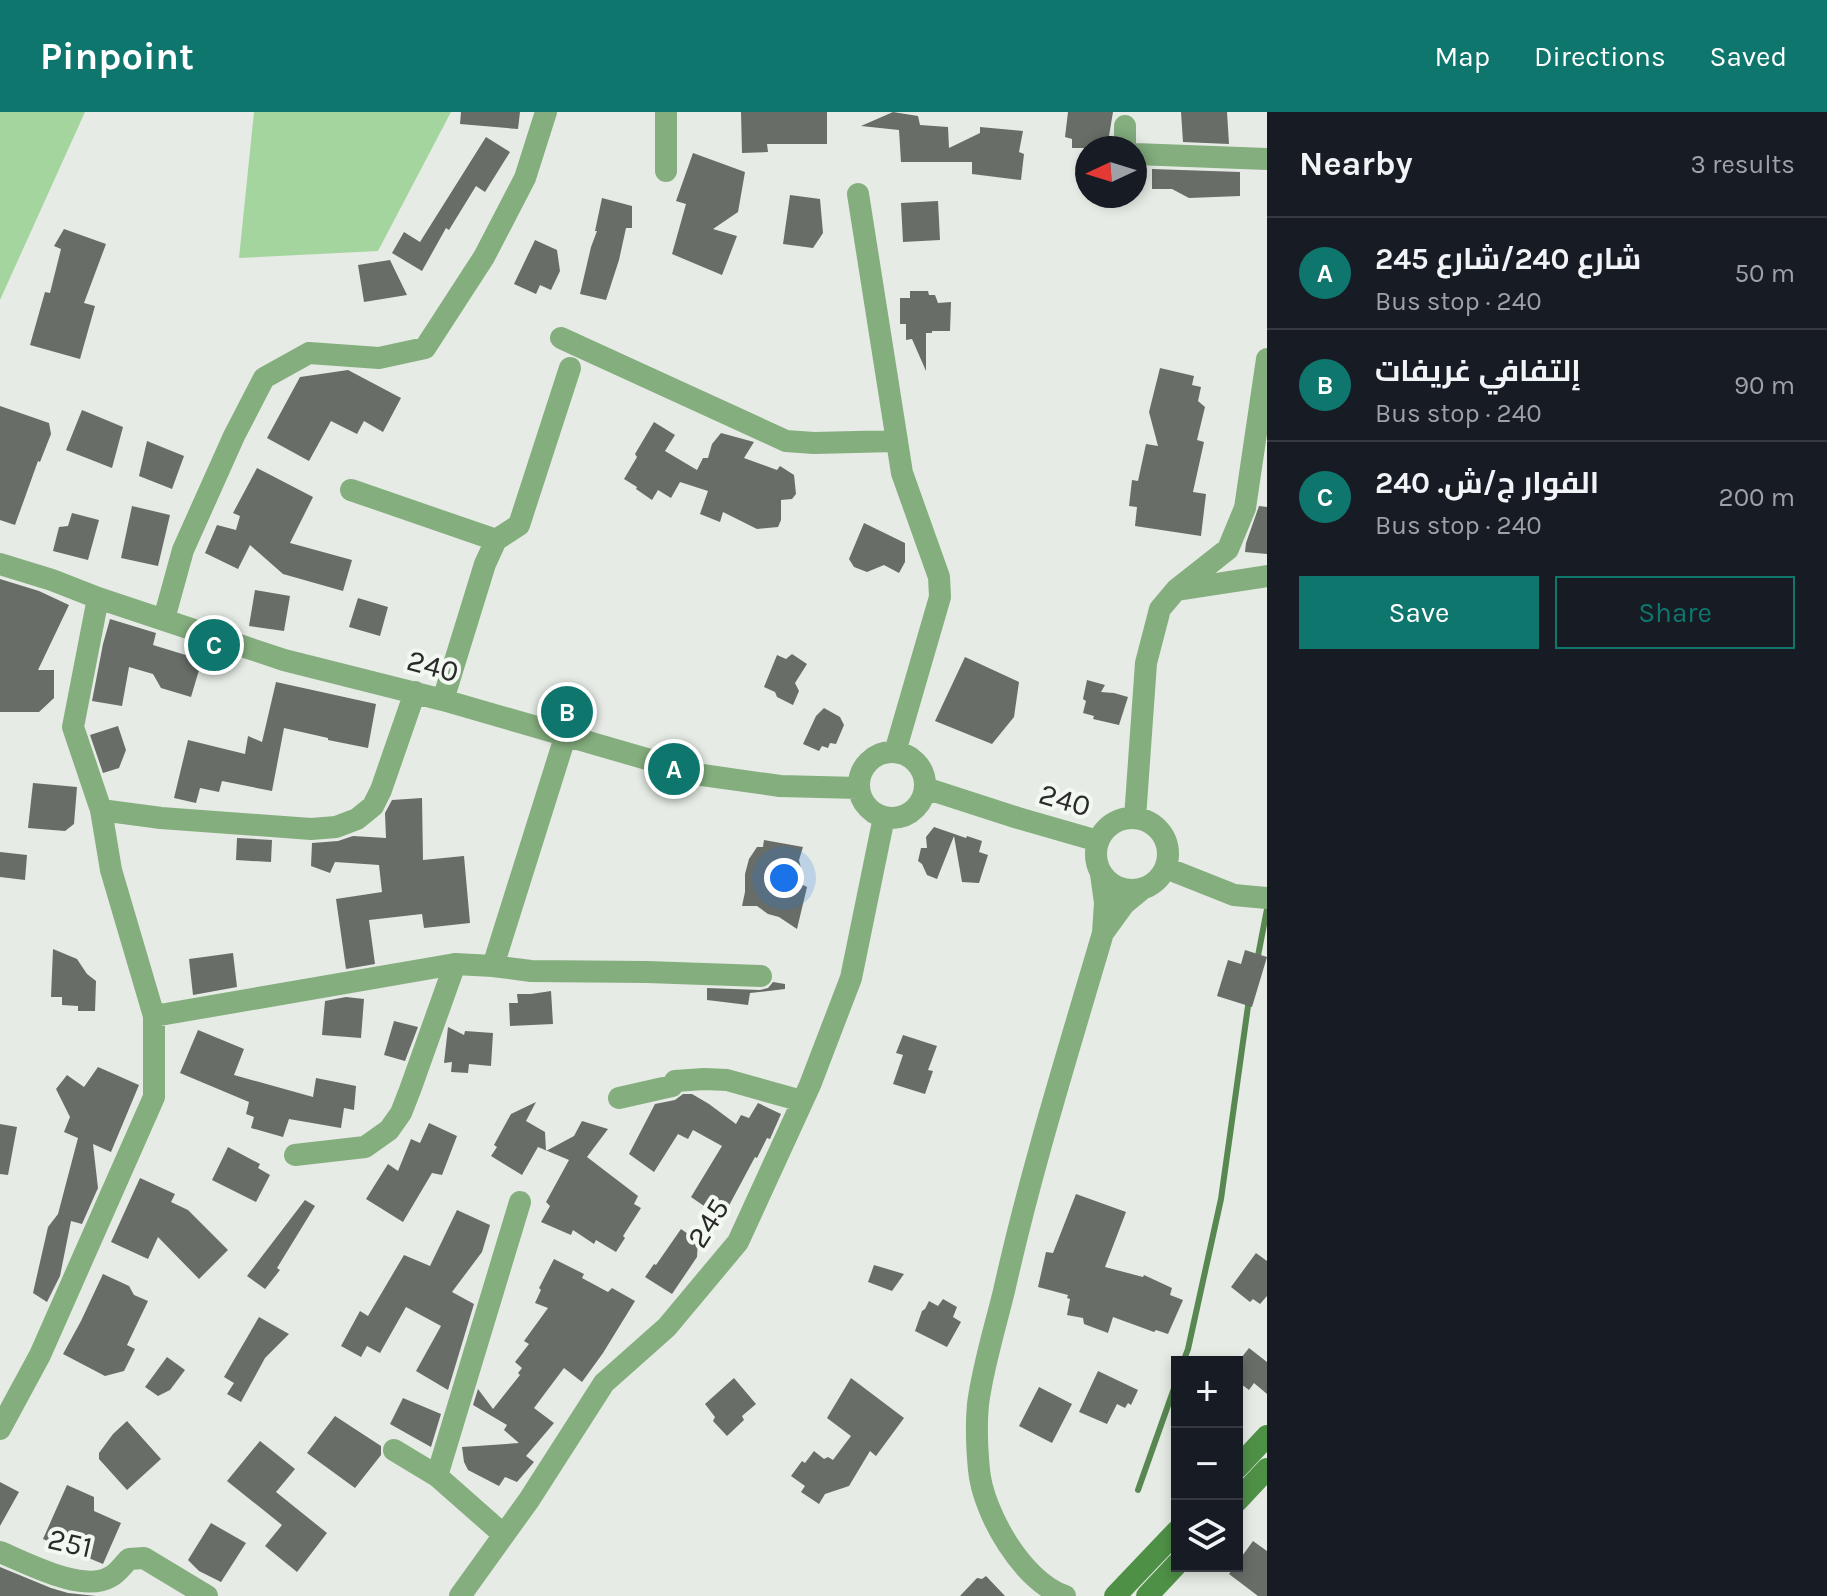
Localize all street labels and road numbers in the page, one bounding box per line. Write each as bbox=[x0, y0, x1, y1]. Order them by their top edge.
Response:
street label: 240 bbox=[403, 642, 463, 690]
street label: 240 bbox=[1035, 776, 1095, 824]
street label: 245 bbox=[679, 1192, 737, 1254]
street label: 251 bbox=[44, 1520, 96, 1566]

